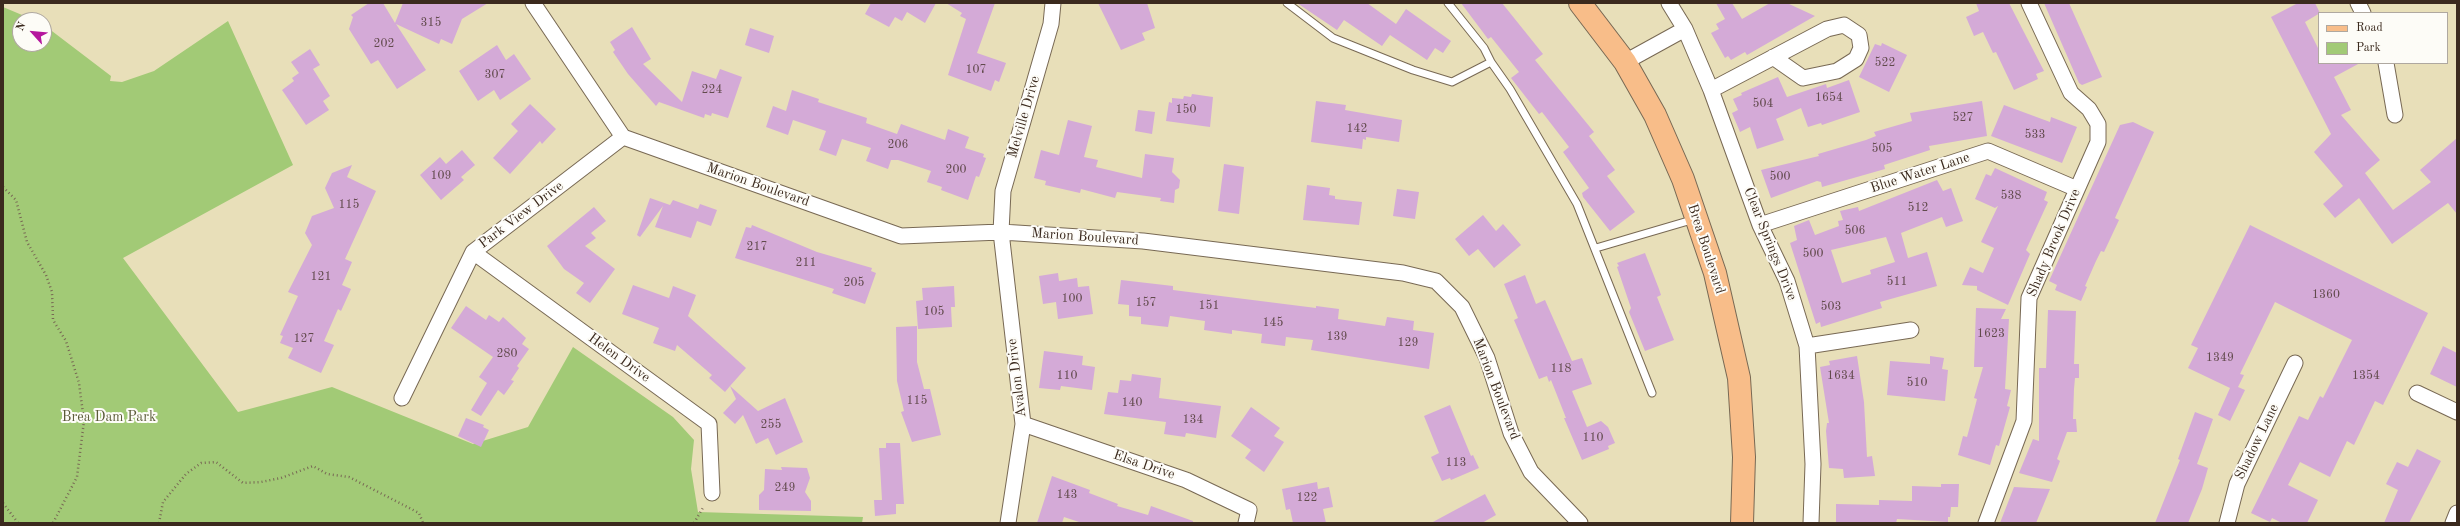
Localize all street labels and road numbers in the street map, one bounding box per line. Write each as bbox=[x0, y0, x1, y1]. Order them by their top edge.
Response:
street label: Melville Drive bbox=[1004, 74, 1044, 160]
street label: Blue Water Lane bbox=[1868, 149, 1972, 197]
street label: Marion Boulevard bbox=[704, 160, 812, 210]
street label: Park View Drive bbox=[475, 178, 567, 252]
street label: Clear Springs Drive bbox=[1740, 185, 1800, 303]
street label: Shady Brook Drive bbox=[2024, 186, 2084, 300]
street label: Brea Boulevard bbox=[1684, 202, 1728, 296]
street label: Marion Boulevard bbox=[1031, 225, 1139, 249]
street label: Helen Drive bbox=[585, 330, 653, 386]
street label: Marion Boulevard bbox=[1469, 336, 1523, 442]
street label: Avalon Drive bbox=[1004, 338, 1030, 418]
street label: Shadow Lane bbox=[2231, 401, 2283, 483]
street label: Elsa Drive bbox=[1111, 447, 1177, 483]

